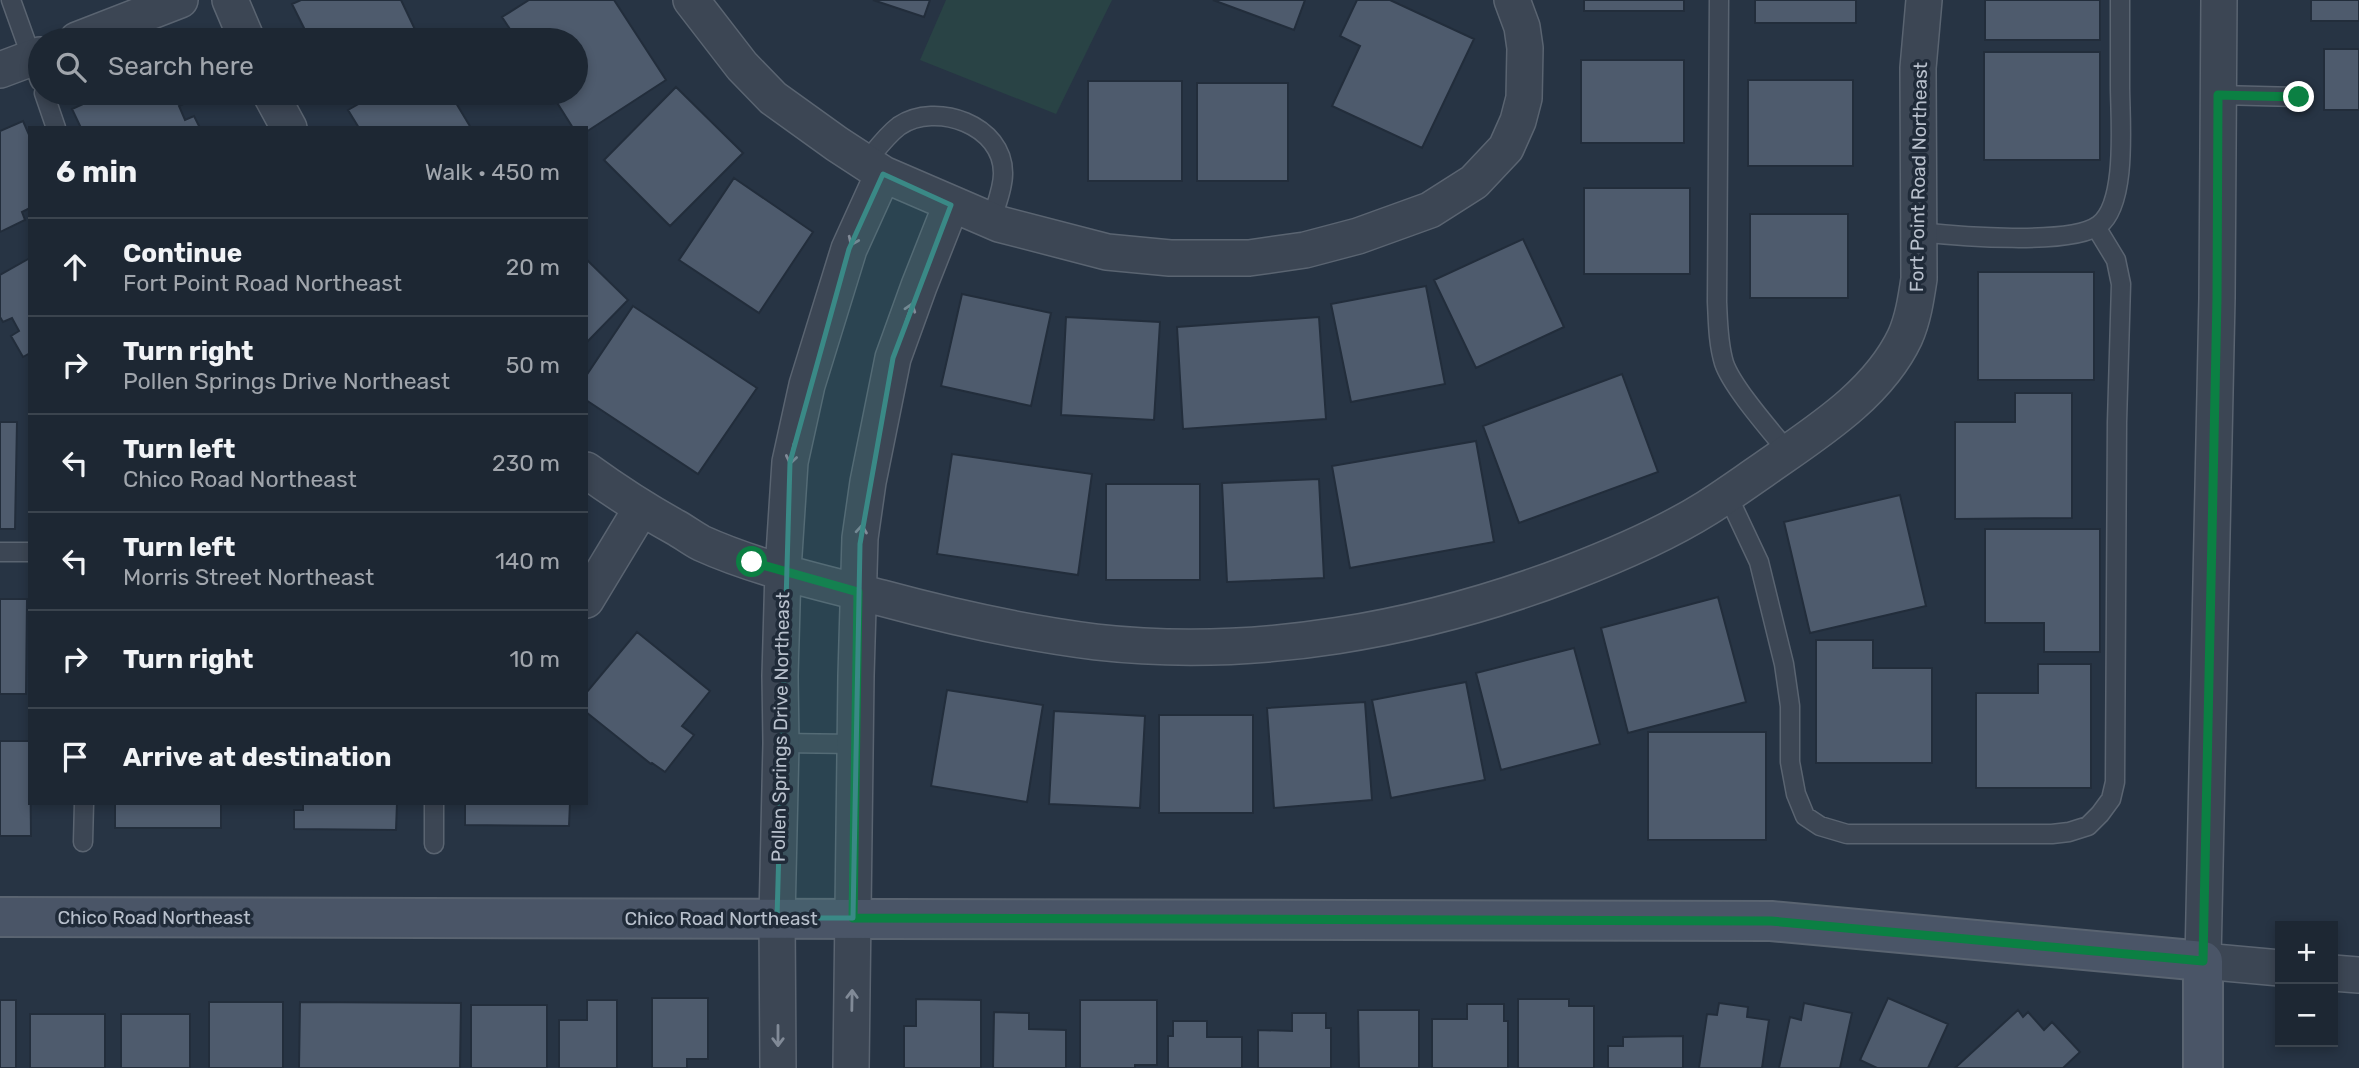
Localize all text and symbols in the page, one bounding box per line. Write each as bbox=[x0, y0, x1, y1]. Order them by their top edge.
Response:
search box bbox=[28, 28, 588, 105]
icon: search bbox=[52, 48, 90, 86]
text: Search here bbox=[108, 51, 254, 82]
street label: Fort Point Road Northeast bbox=[1905, 61, 1932, 292]
route end bbox=[2283, 81, 2314, 112]
text: 6 min bbox=[56, 154, 137, 190]
text: Walk · 450 m bbox=[425, 158, 560, 186]
one-way arrow bbox=[848, 225, 861, 246]
text: Continue bbox=[123, 238, 242, 269]
icon: ahead bbox=[56, 248, 94, 286]
text: 20 m bbox=[506, 253, 560, 281]
text: Fort Point Road Northeast bbox=[123, 269, 402, 297]
one-way arrow bbox=[904, 303, 916, 325]
text: Turn right bbox=[123, 336, 253, 367]
icon: right bbox=[56, 346, 94, 384]
text: 50 m bbox=[506, 351, 560, 379]
text: Pollen Springs Drive Northeast bbox=[123, 367, 450, 395]
text: Turn left bbox=[123, 434, 235, 465]
one-way arrow bbox=[785, 442, 798, 465]
icon: left bbox=[56, 444, 94, 482]
text: 230 m bbox=[492, 449, 560, 477]
text: Chico Road Northeast bbox=[123, 465, 357, 493]
one-way arrow bbox=[854, 524, 867, 547]
text: Turn left bbox=[123, 532, 235, 563]
icon: left bbox=[56, 542, 94, 580]
route start bbox=[736, 546, 767, 577]
text: 140 m bbox=[495, 547, 560, 575]
text: Morris Street Northeast bbox=[123, 563, 374, 591]
street label: Pollen Springs Drive Northeast bbox=[767, 591, 794, 862]
icon: right bbox=[56, 640, 94, 678]
text: Turn right bbox=[123, 644, 253, 675]
text: 10 m bbox=[509, 645, 560, 673]
icon: arrive bbox=[56, 738, 94, 776]
text: Arrive at destination bbox=[123, 742, 391, 773]
street label: Chico Road Northeast bbox=[57, 906, 251, 929]
street label: Chico Road Northeast bbox=[624, 907, 818, 930]
map controls bbox=[2275, 921, 2338, 1047]
button: + bbox=[2275, 921, 2338, 984]
button: − bbox=[2275, 984, 2338, 1047]
one-way arrow bbox=[845, 989, 859, 1012]
one-way arrow bbox=[771, 1024, 785, 1047]

